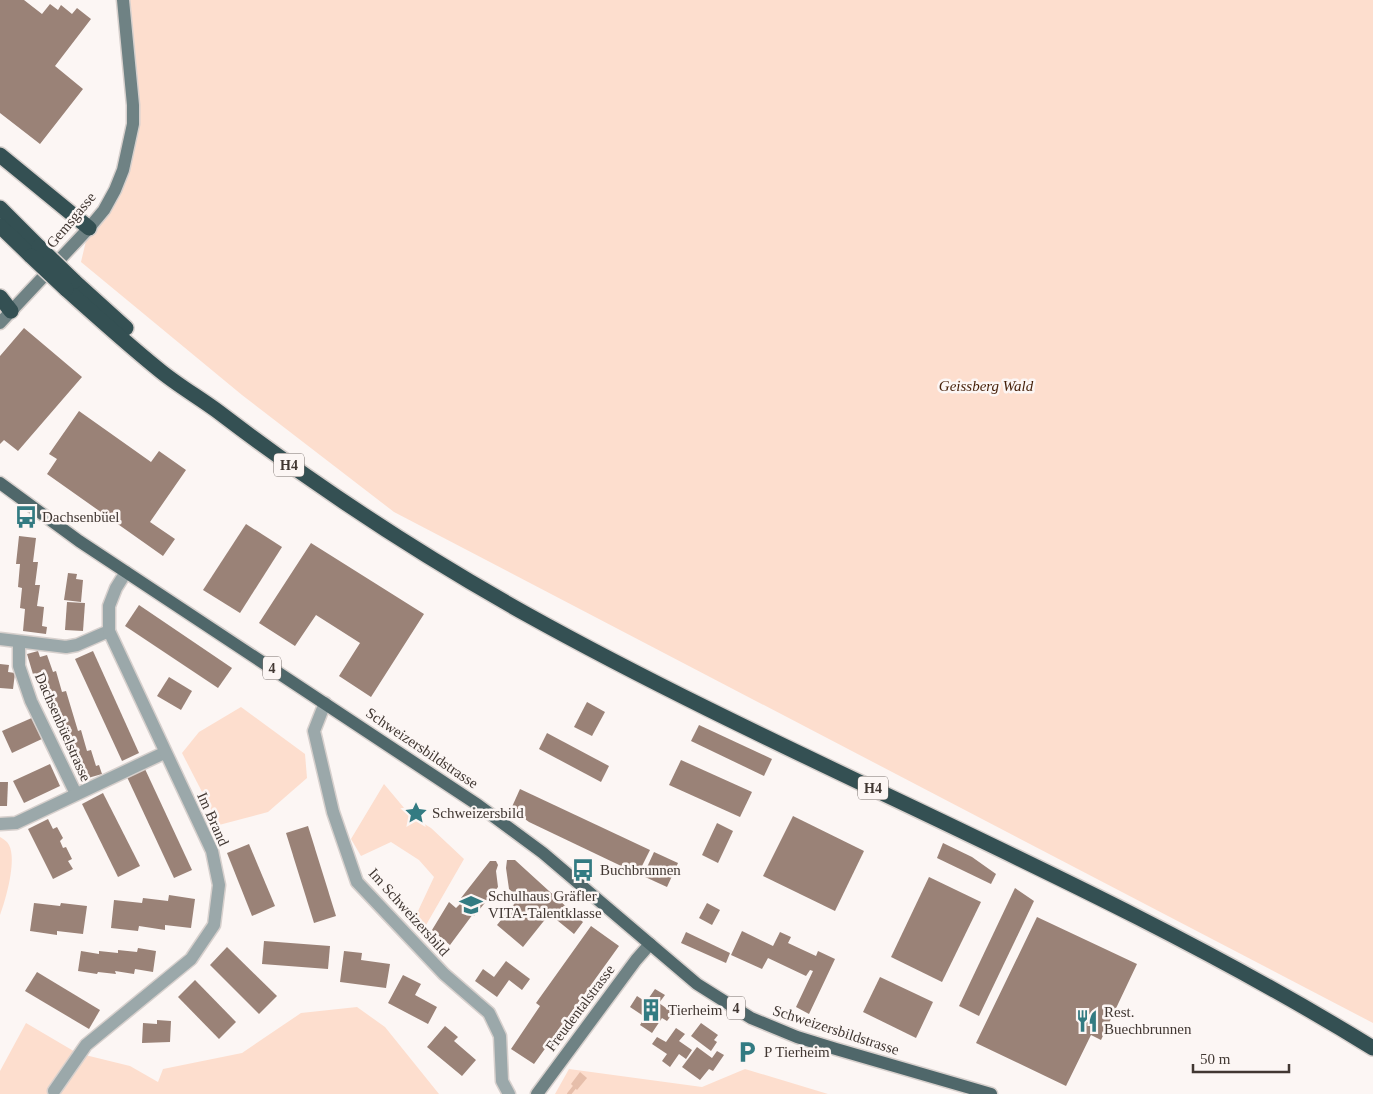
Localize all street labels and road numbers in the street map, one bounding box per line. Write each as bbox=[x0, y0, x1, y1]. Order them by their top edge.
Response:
street label: Gemsgasse bbox=[43, 189, 99, 251]
road number: H4 bbox=[274, 454, 304, 476]
road number: 4 bbox=[263, 656, 281, 680]
street label: Dachsenbüelstrasse bbox=[32, 670, 94, 784]
street label: Schweizersbildstrasse bbox=[363, 705, 481, 792]
road number: H4 bbox=[858, 776, 888, 800]
street label: Im Brand bbox=[194, 790, 232, 849]
street label: Im Schweizersbild bbox=[366, 865, 453, 959]
street label: Freudentalstrasse bbox=[542, 961, 618, 1054]
road number: 4 bbox=[727, 996, 745, 1020]
street label: Schweizersbildstrasse bbox=[771, 1002, 901, 1058]

